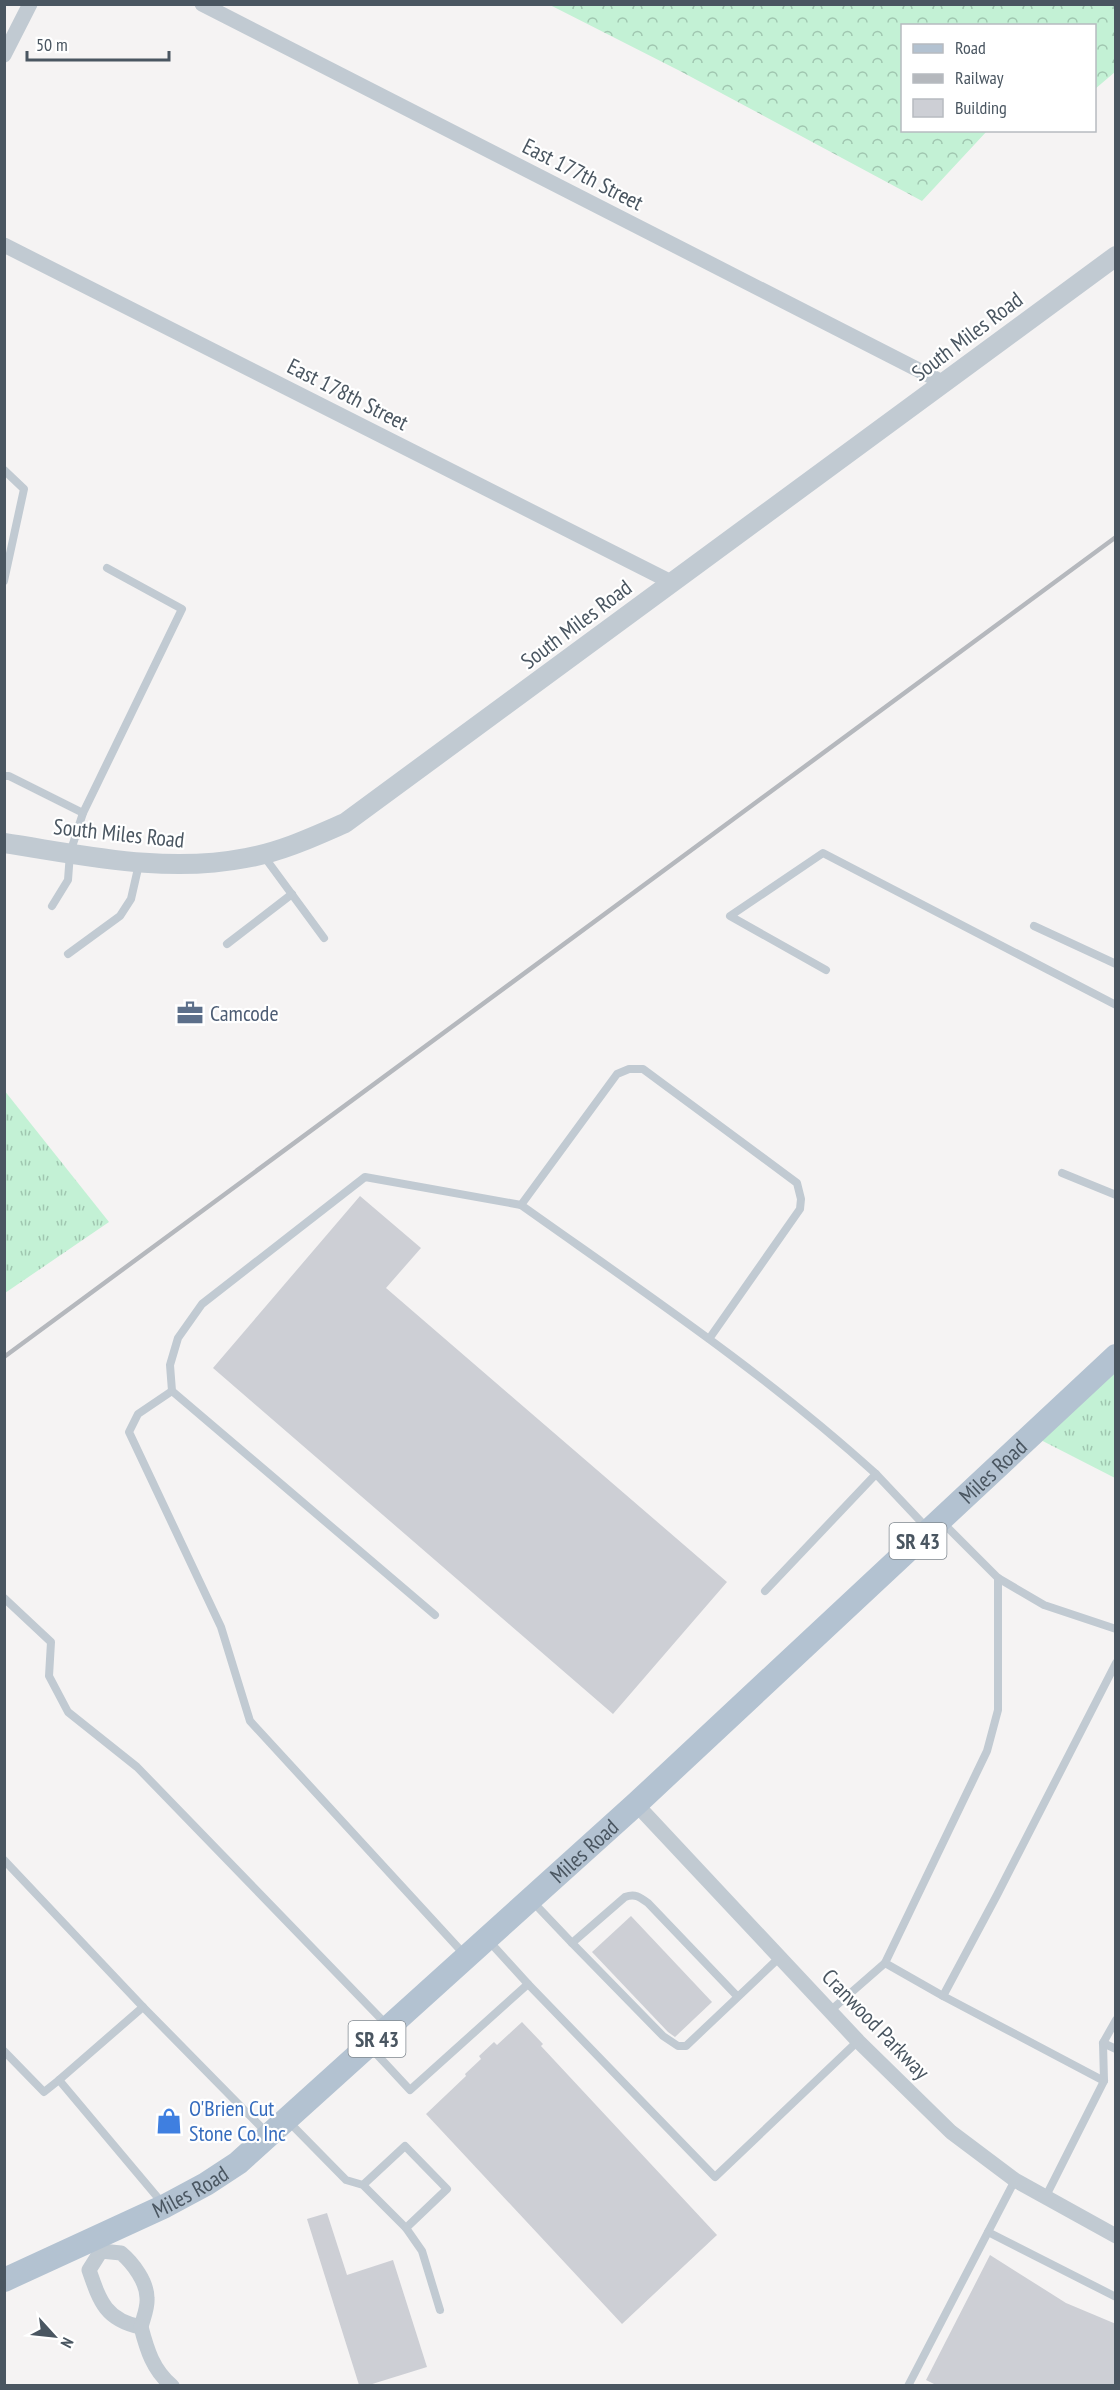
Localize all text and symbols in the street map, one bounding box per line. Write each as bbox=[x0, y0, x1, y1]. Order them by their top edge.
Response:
scale bar bbox=[27, 24, 170, 62]
legend bbox=[901, 24, 1096, 132]
text: 50 m bbox=[36, 33, 68, 56]
text: Road bbox=[955, 36, 986, 59]
text: Railway bbox=[955, 66, 1004, 89]
text: Building bbox=[955, 96, 1007, 119]
street label: East 177th Street bbox=[518, 132, 648, 216]
street label: South Miles Road bbox=[906, 285, 1028, 387]
street label: East 178th Street bbox=[283, 352, 413, 436]
street label: South Miles Road bbox=[515, 573, 637, 675]
street label: South Miles Road bbox=[52, 812, 186, 854]
office icon: Camcode bbox=[175, 998, 205, 1028]
place label: Camcode bbox=[210, 999, 279, 1027]
street label: Miles Road bbox=[953, 1433, 1033, 1509]
road number: SR 43 bbox=[890, 1523, 946, 1559]
street label: Miles Road bbox=[544, 1813, 624, 1889]
street label: Cranwood Parkway bbox=[816, 1963, 936, 2086]
road number: SR 43 bbox=[348, 2021, 406, 2057]
place label: O'Brien Cut Stone Co. Inc bbox=[189, 2094, 286, 2147]
shop icon: O'Brien Cut Stone Co. Inc bbox=[154, 2106, 184, 2136]
street label: Miles Road bbox=[148, 2159, 233, 2224]
north arrow bbox=[24, 2306, 84, 2366]
text: N bbox=[56, 2334, 78, 2351]

